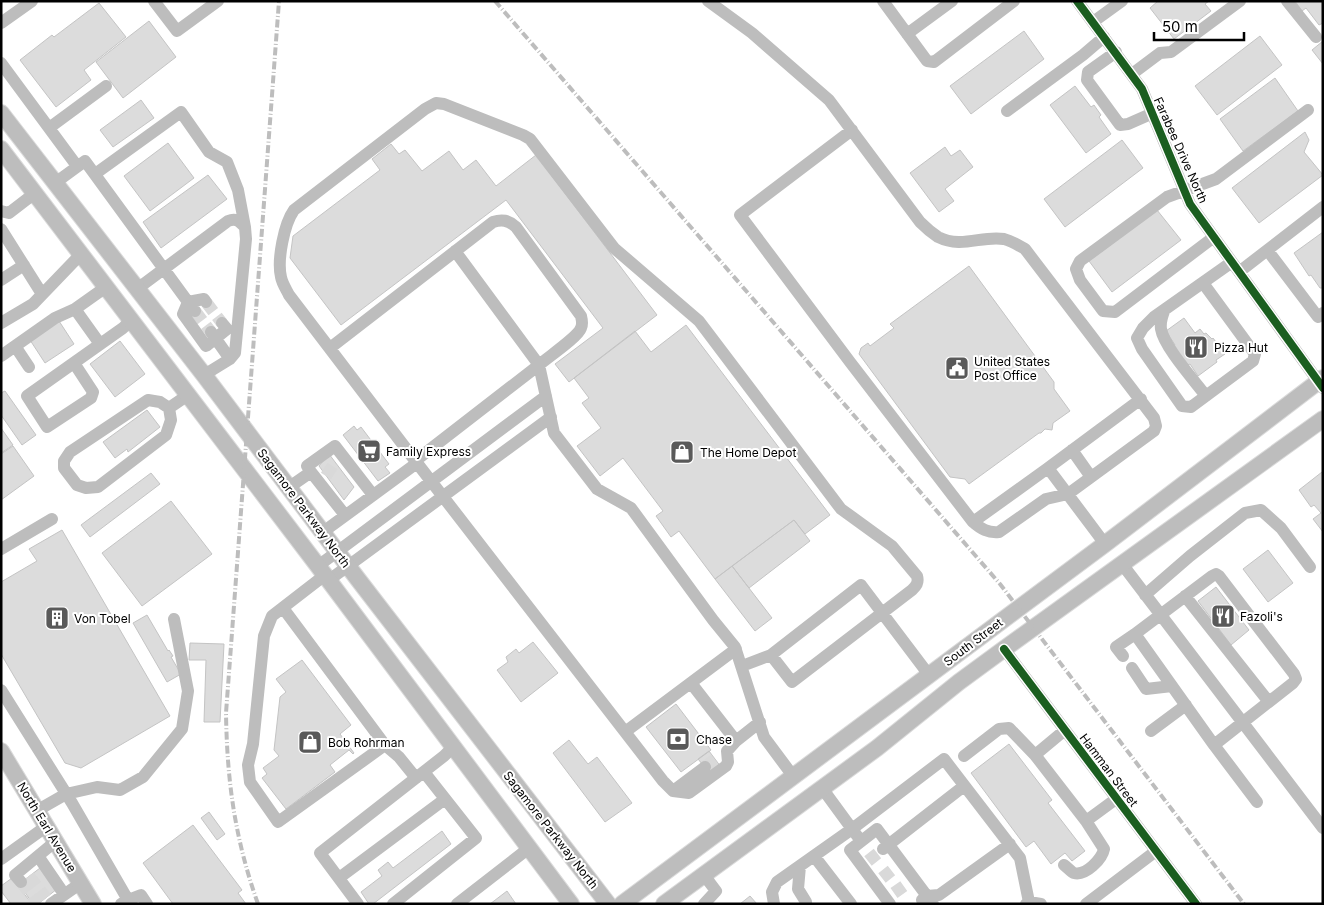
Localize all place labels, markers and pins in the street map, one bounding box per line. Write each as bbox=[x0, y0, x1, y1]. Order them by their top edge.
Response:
restaurant icon: Pizza Hut bbox=[1183, 334, 1209, 360]
place label: Pizza Hut bbox=[1214, 340, 1268, 355]
place label: United States Post Office bbox=[974, 354, 1050, 383]
public building icon: United States Post Office bbox=[944, 355, 970, 381]
supermarket icon: Family Express bbox=[356, 438, 382, 464]
shop icon: The Home Depot bbox=[669, 439, 695, 465]
place label: Family Express bbox=[386, 444, 471, 459]
place label: The Home Depot bbox=[700, 445, 796, 460]
restaurant icon: Fazoli's bbox=[1210, 603, 1236, 629]
building icon: Von Tobel bbox=[44, 605, 70, 631]
place label: Fazoli's bbox=[1240, 609, 1283, 624]
place label: Von Tobel bbox=[74, 611, 131, 626]
bank icon: Chase bbox=[665, 726, 691, 752]
shop icon: Bob Rohrman bbox=[297, 729, 323, 755]
place label: Chase bbox=[696, 732, 732, 747]
place label: Bob Rohrman bbox=[328, 735, 405, 750]

